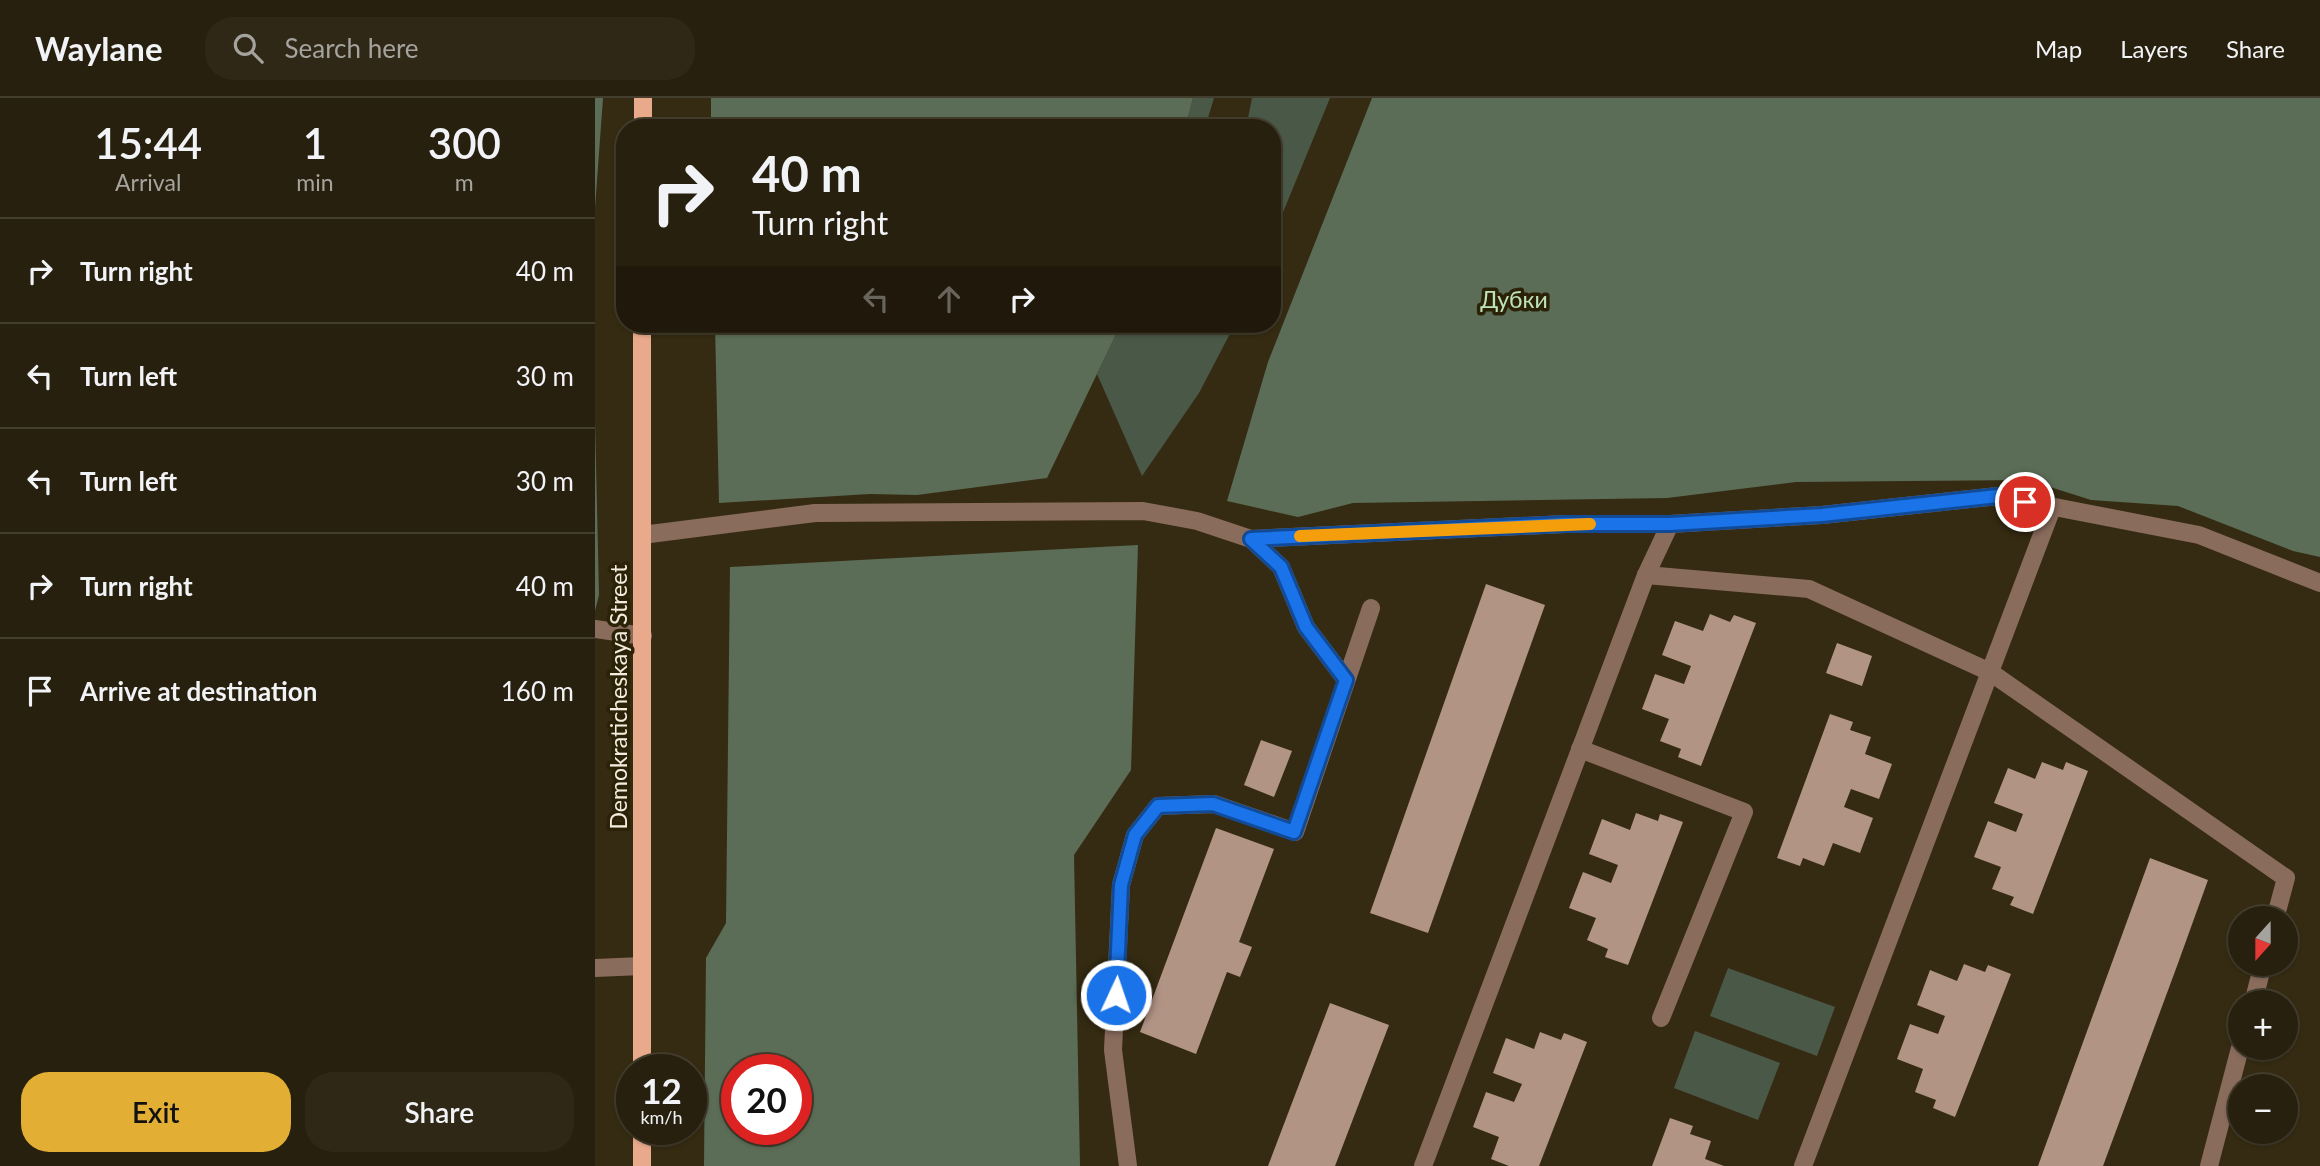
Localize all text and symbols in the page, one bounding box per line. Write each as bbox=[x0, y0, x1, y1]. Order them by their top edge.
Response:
search box bbox=[205, 17, 695, 80]
text: Waylane bbox=[35, 28, 163, 68]
icon: search bbox=[229, 29, 267, 67]
text: Search here bbox=[285, 32, 419, 64]
text: Map bbox=[2035, 34, 2082, 63]
text: Layers bbox=[2120, 34, 2188, 63]
text: Share bbox=[2226, 34, 2285, 63]
text: 15:44 bbox=[94, 118, 202, 168]
text: 1 bbox=[303, 118, 327, 168]
text: 300 bbox=[428, 118, 501, 168]
text: 40 m bbox=[752, 144, 862, 202]
icon: right bbox=[637, 147, 728, 238]
text: Arrival bbox=[115, 168, 181, 196]
text: min bbox=[296, 168, 334, 196]
text: m bbox=[455, 168, 474, 196]
text: Turn right bbox=[752, 203, 888, 242]
icon: right bbox=[21, 252, 59, 290]
text: Turn right bbox=[80, 255, 193, 287]
text: 40 m bbox=[516, 255, 574, 287]
icon: left bbox=[857, 280, 895, 318]
icon: ahead bbox=[930, 280, 968, 318]
icon: right bbox=[1003, 280, 1041, 318]
park label: Дубки bbox=[1480, 285, 1548, 313]
icon: left bbox=[21, 357, 59, 395]
text: Turn left bbox=[80, 360, 177, 392]
text: 30 m bbox=[516, 360, 574, 392]
icon: left bbox=[21, 462, 59, 500]
text: Turn left bbox=[80, 465, 177, 497]
text: 30 m bbox=[516, 465, 574, 497]
pin bbox=[1995, 472, 2055, 532]
icon: arrive bbox=[2006, 483, 2044, 521]
street label: Demokraticheskaya Street bbox=[604, 564, 632, 830]
icon: right bbox=[21, 567, 59, 605]
text: Turn right bbox=[80, 570, 193, 602]
text: 40 m bbox=[516, 570, 574, 602]
icon: arrive bbox=[21, 672, 59, 710]
text: Arrive at destination bbox=[80, 675, 317, 707]
text: 160 m bbox=[501, 675, 574, 707]
north arrow bbox=[2228, 906, 2298, 976]
map controls bbox=[2228, 906, 2298, 1144]
position arrow bbox=[1079, 958, 1153, 1032]
button: + bbox=[2228, 990, 2298, 1060]
speed limit sign: 20 bbox=[721, 1054, 812, 1145]
text: 12 bbox=[641, 1069, 682, 1111]
button: Exit bbox=[21, 1072, 291, 1152]
button: Share bbox=[305, 1072, 574, 1152]
button: − bbox=[2228, 1074, 2298, 1144]
text: km/h bbox=[640, 1106, 683, 1128]

